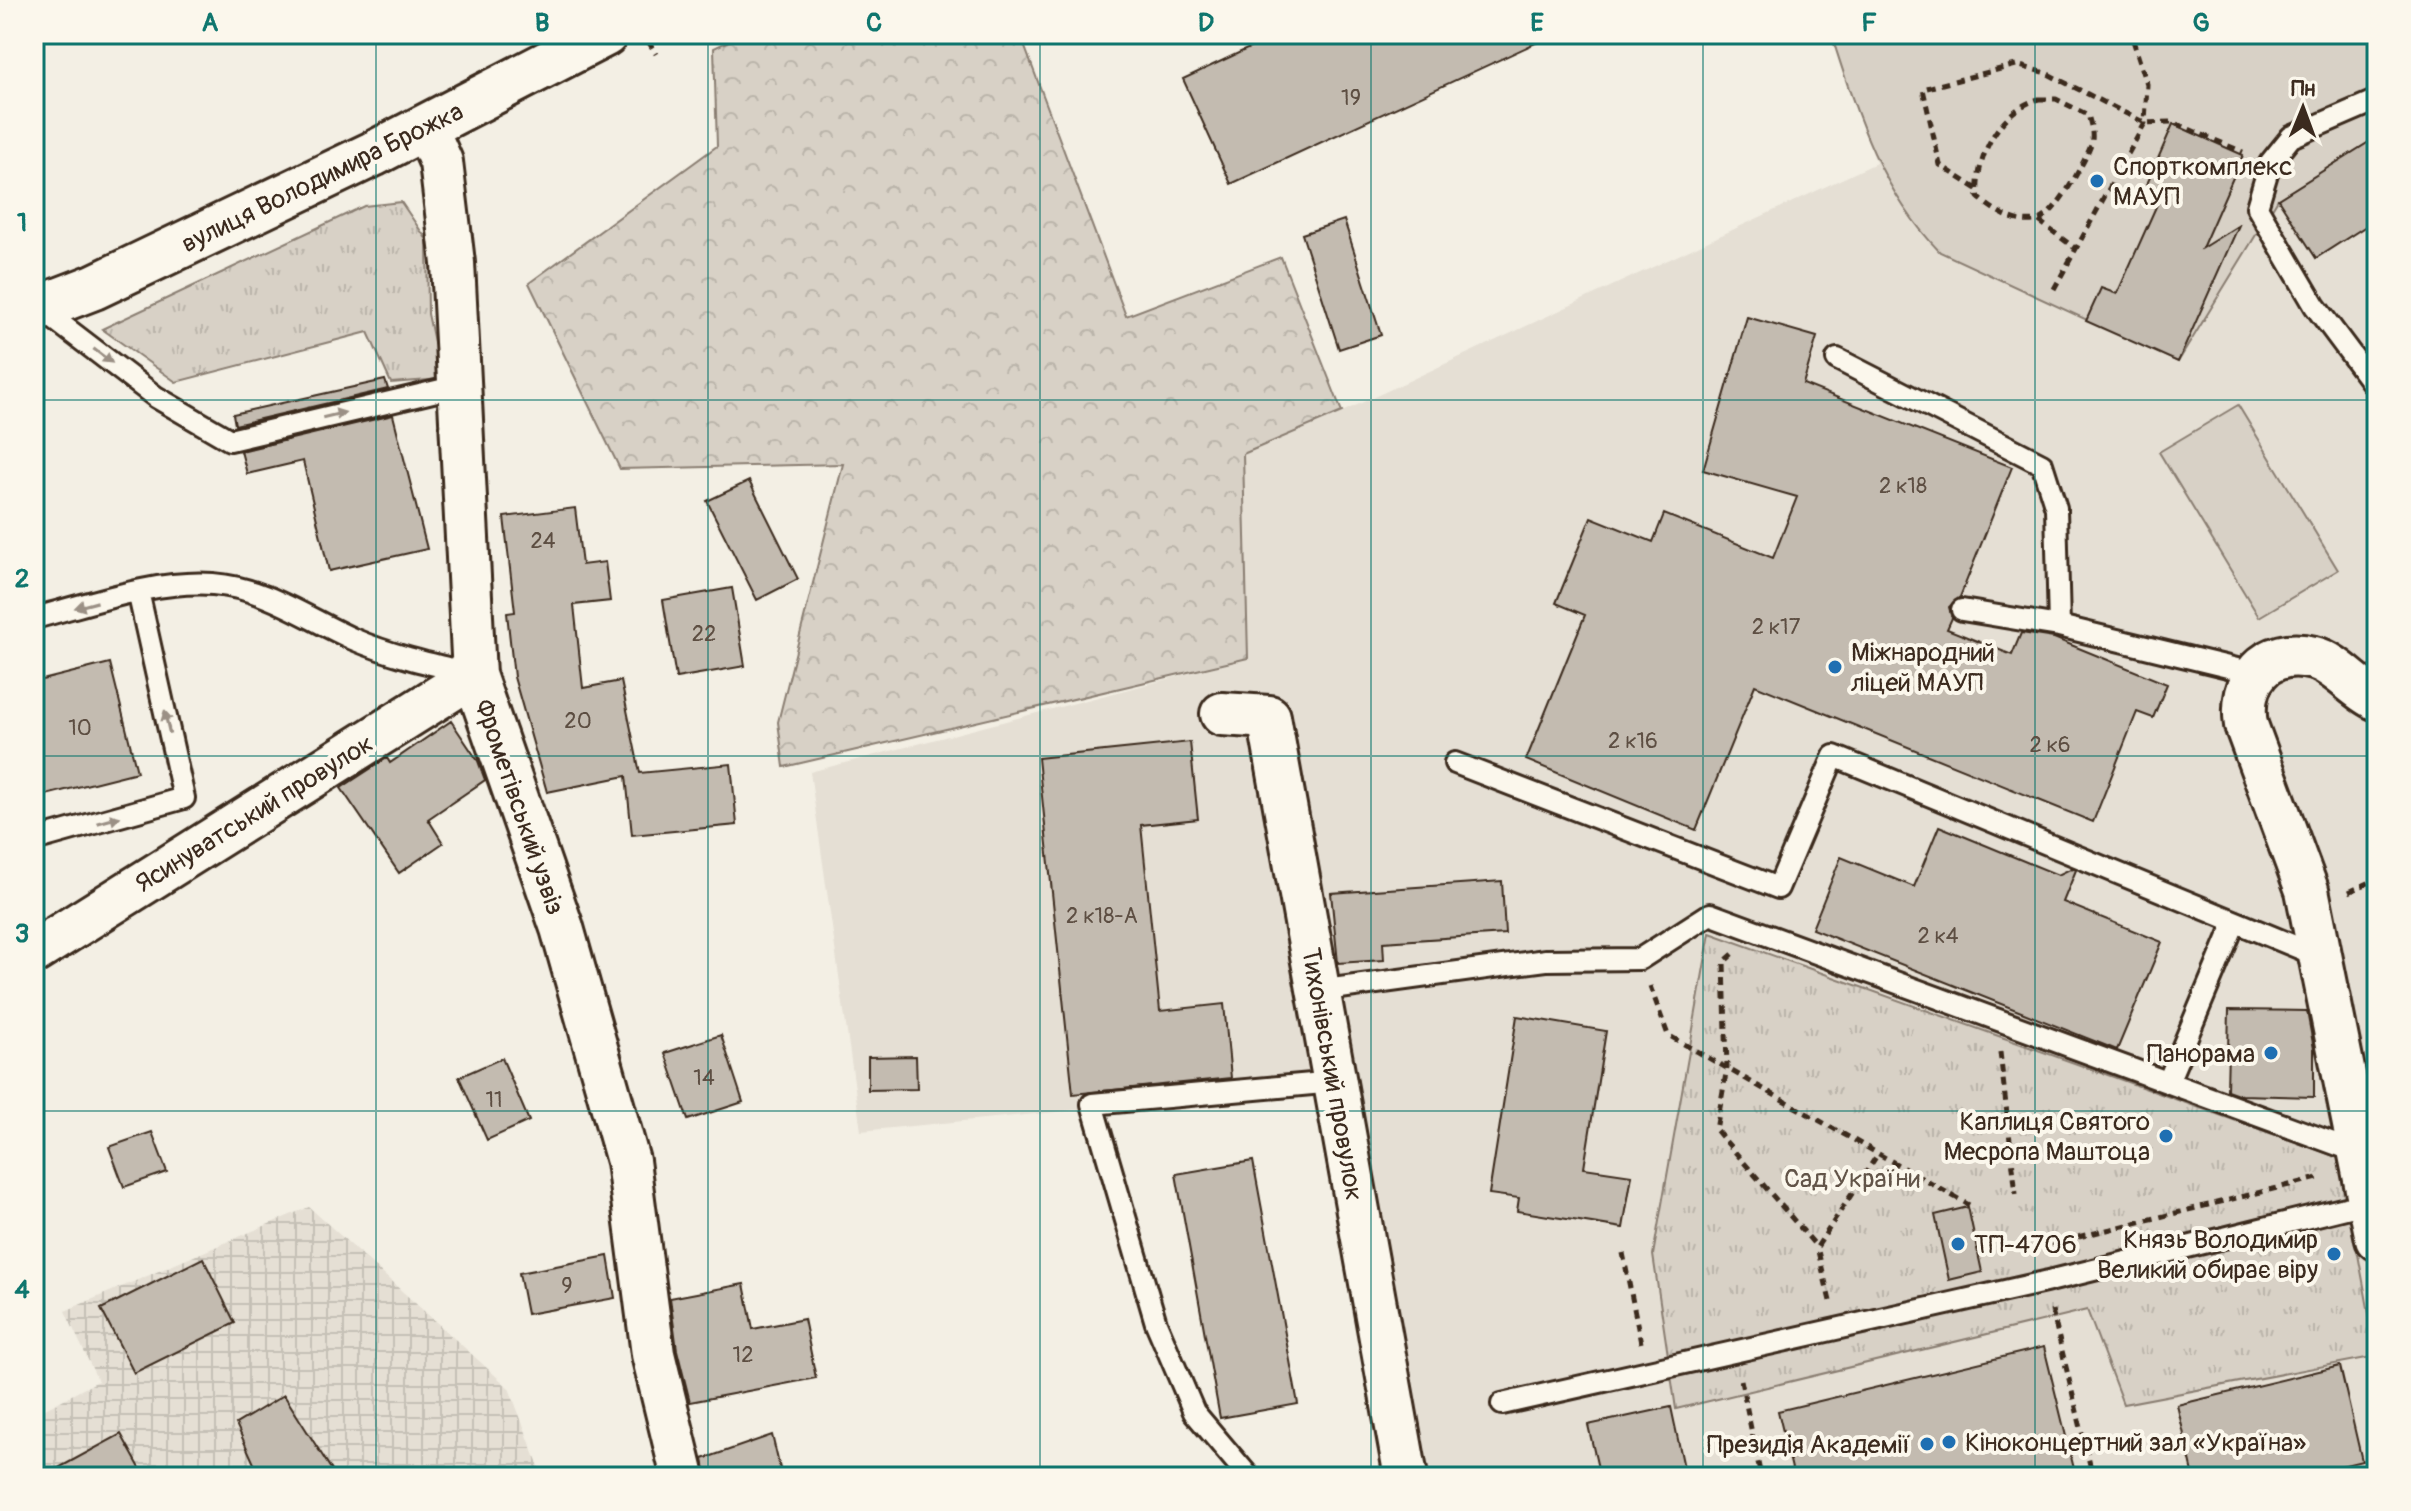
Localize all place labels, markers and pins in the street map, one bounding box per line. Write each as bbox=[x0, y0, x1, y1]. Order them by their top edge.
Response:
place label: Спорткомплекс МАУП bbox=[2113, 151, 2292, 213]
marker: Спорткомплекс МАУП bbox=[2088, 172, 2106, 190]
place label: Міжнародний ліцей МАУП bbox=[1851, 637, 1995, 699]
marker: Міжнародний ліцей МАУП bbox=[1826, 658, 1844, 676]
place label: Панорама bbox=[2147, 1038, 2255, 1070]
marker: Панорама bbox=[2262, 1044, 2280, 1062]
place label: Каплиця Святого Месропа Маштоца bbox=[1943, 1106, 2150, 1168]
marker: Каплиця Святого Месропа Маштоца bbox=[2157, 1127, 2175, 1145]
place label: Князь Володимир Великий обирає віру bbox=[2097, 1224, 2318, 1286]
place label: ТП-4706 bbox=[1974, 1229, 2077, 1261]
marker: ТП-4706 bbox=[1949, 1235, 1967, 1253]
marker: Князь Володимир Великий обирає віру bbox=[2325, 1245, 2343, 1263]
place label: Кіноконцертний зал «Україна» bbox=[1965, 1427, 2306, 1459]
place label: Президія Академії bbox=[1707, 1429, 1911, 1461]
marker: Кіноконцертний зал «Україна» bbox=[1940, 1433, 1958, 1451]
marker: Президія Академії bbox=[1918, 1435, 1936, 1453]

